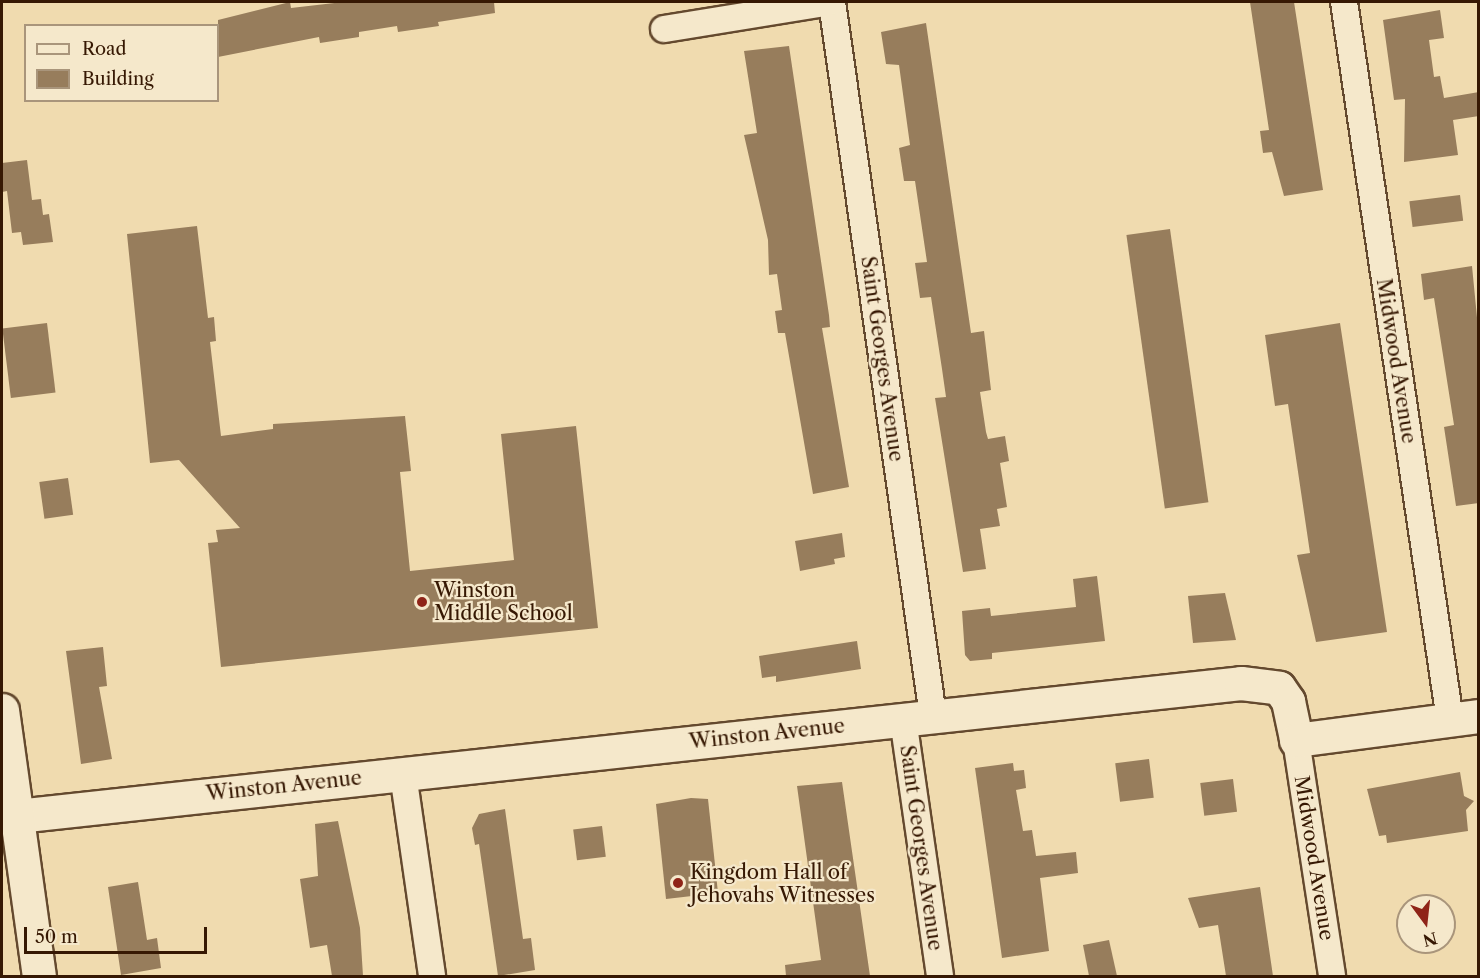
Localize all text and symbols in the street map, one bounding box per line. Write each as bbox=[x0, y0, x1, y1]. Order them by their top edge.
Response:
legend bbox=[24, 24, 219, 102]
text: Road bbox=[82, 38, 127, 60]
text: Building bbox=[82, 68, 154, 90]
street label: Saint Georges Avenue bbox=[856, 254, 908, 464]
street label: Midwood Avenue bbox=[1371, 276, 1421, 446]
place label: Winston Middle School bbox=[434, 578, 573, 625]
marker: Winston Middle School bbox=[415, 595, 429, 609]
street label: Winston Avenue bbox=[688, 714, 846, 754]
street label: Saint Georges Avenue bbox=[895, 743, 947, 953]
street label: Winston Avenue bbox=[205, 766, 363, 806]
street label: Midwood Avenue bbox=[1289, 773, 1339, 943]
place label: Kingdom Hall of Jehovahs Witnesses bbox=[690, 860, 876, 907]
marker: Kingdom Hall of Jehovahs Witnesses bbox=[671, 876, 685, 890]
north arrow bbox=[1396, 894, 1456, 954]
scale bar bbox=[27, 915, 210, 953]
text: 50 m bbox=[35, 926, 78, 948]
text: N bbox=[1421, 928, 1439, 951]

